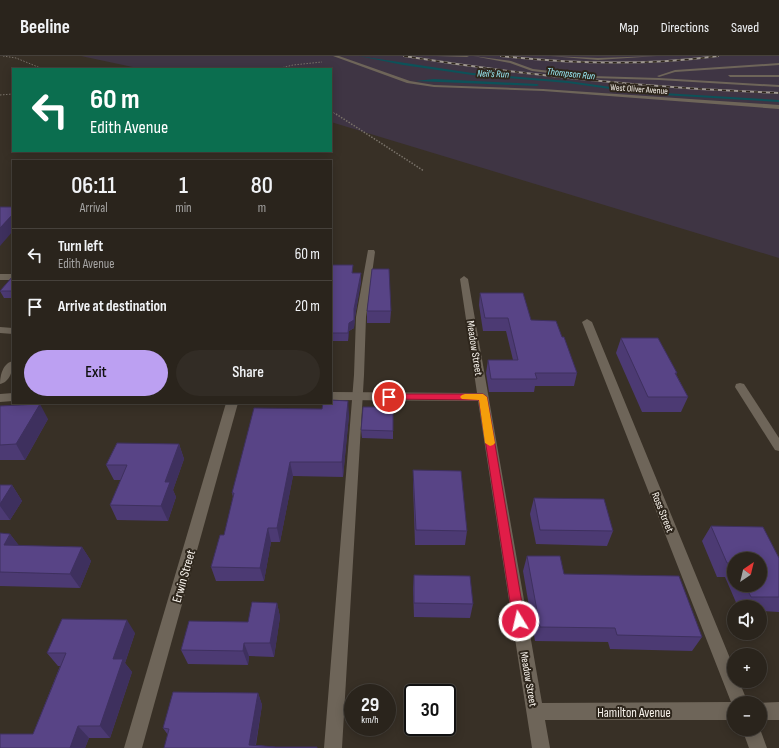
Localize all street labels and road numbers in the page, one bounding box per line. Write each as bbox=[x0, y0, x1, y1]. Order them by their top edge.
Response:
street label: West Oliver Avenue bbox=[610, 82, 669, 97]
street label: Meadow Street bbox=[464, 320, 485, 377]
street label: Ross Street bbox=[649, 490, 677, 535]
street label: Erwin Street bbox=[169, 548, 199, 604]
street label: Meadow Street bbox=[517, 651, 540, 708]
street label: Hamilton Avenue bbox=[597, 705, 671, 721]

